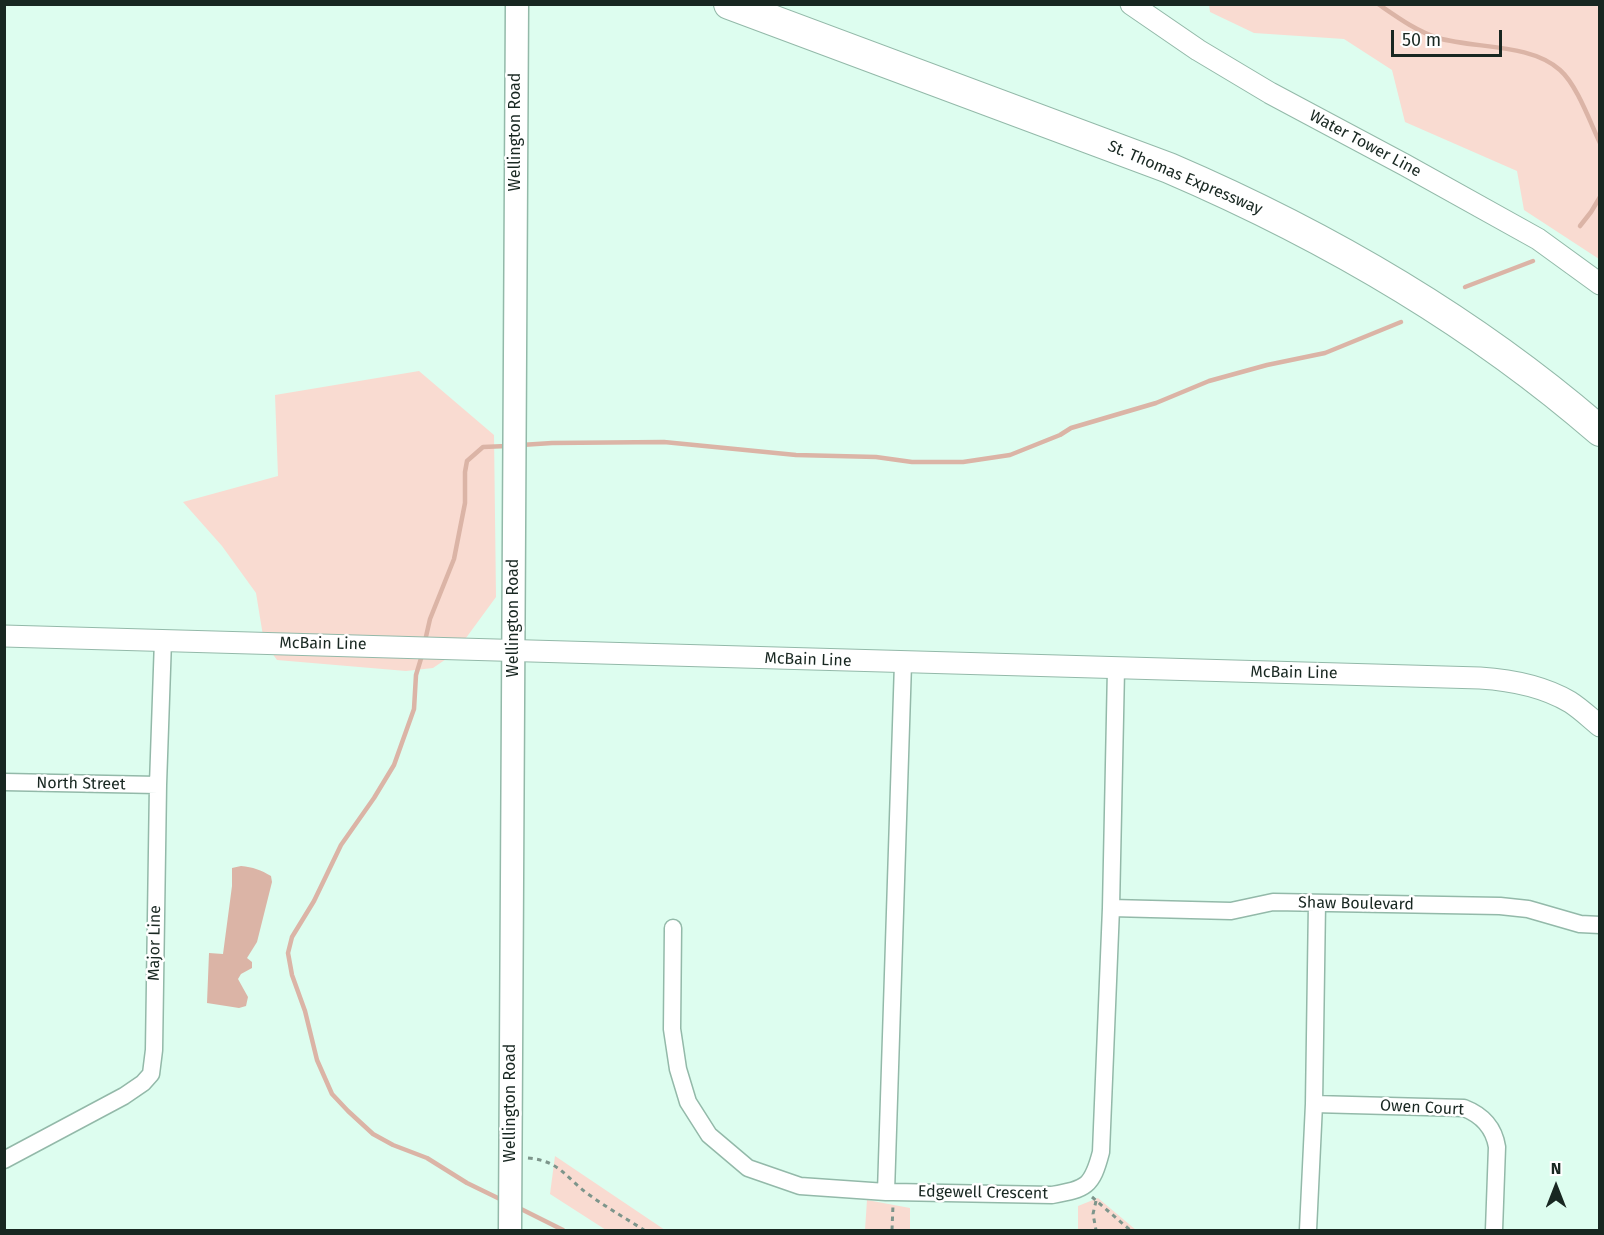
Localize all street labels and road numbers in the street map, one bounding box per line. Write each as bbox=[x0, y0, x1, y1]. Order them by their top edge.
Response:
street label: Wellington Road bbox=[506, 73, 526, 191]
street label: Water Tower Line bbox=[1306, 106, 1424, 182]
street label: St. Thomas Expressway bbox=[1105, 137, 1265, 219]
street label: Wellington Road bbox=[504, 559, 524, 677]
street label: McBain Line bbox=[279, 634, 367, 654]
street label: McBain Line bbox=[764, 649, 852, 671]
street label: McBain Line bbox=[1250, 663, 1338, 683]
street label: North Street bbox=[36, 774, 126, 794]
street label: Shaw Boulevard bbox=[1298, 893, 1414, 915]
street label: Major Line bbox=[145, 905, 165, 981]
street label: Wellington Road bbox=[501, 1044, 521, 1162]
street label: Owen Court bbox=[1379, 1096, 1465, 1120]
street label: Edgewell Crescent bbox=[918, 1182, 1048, 1204]

